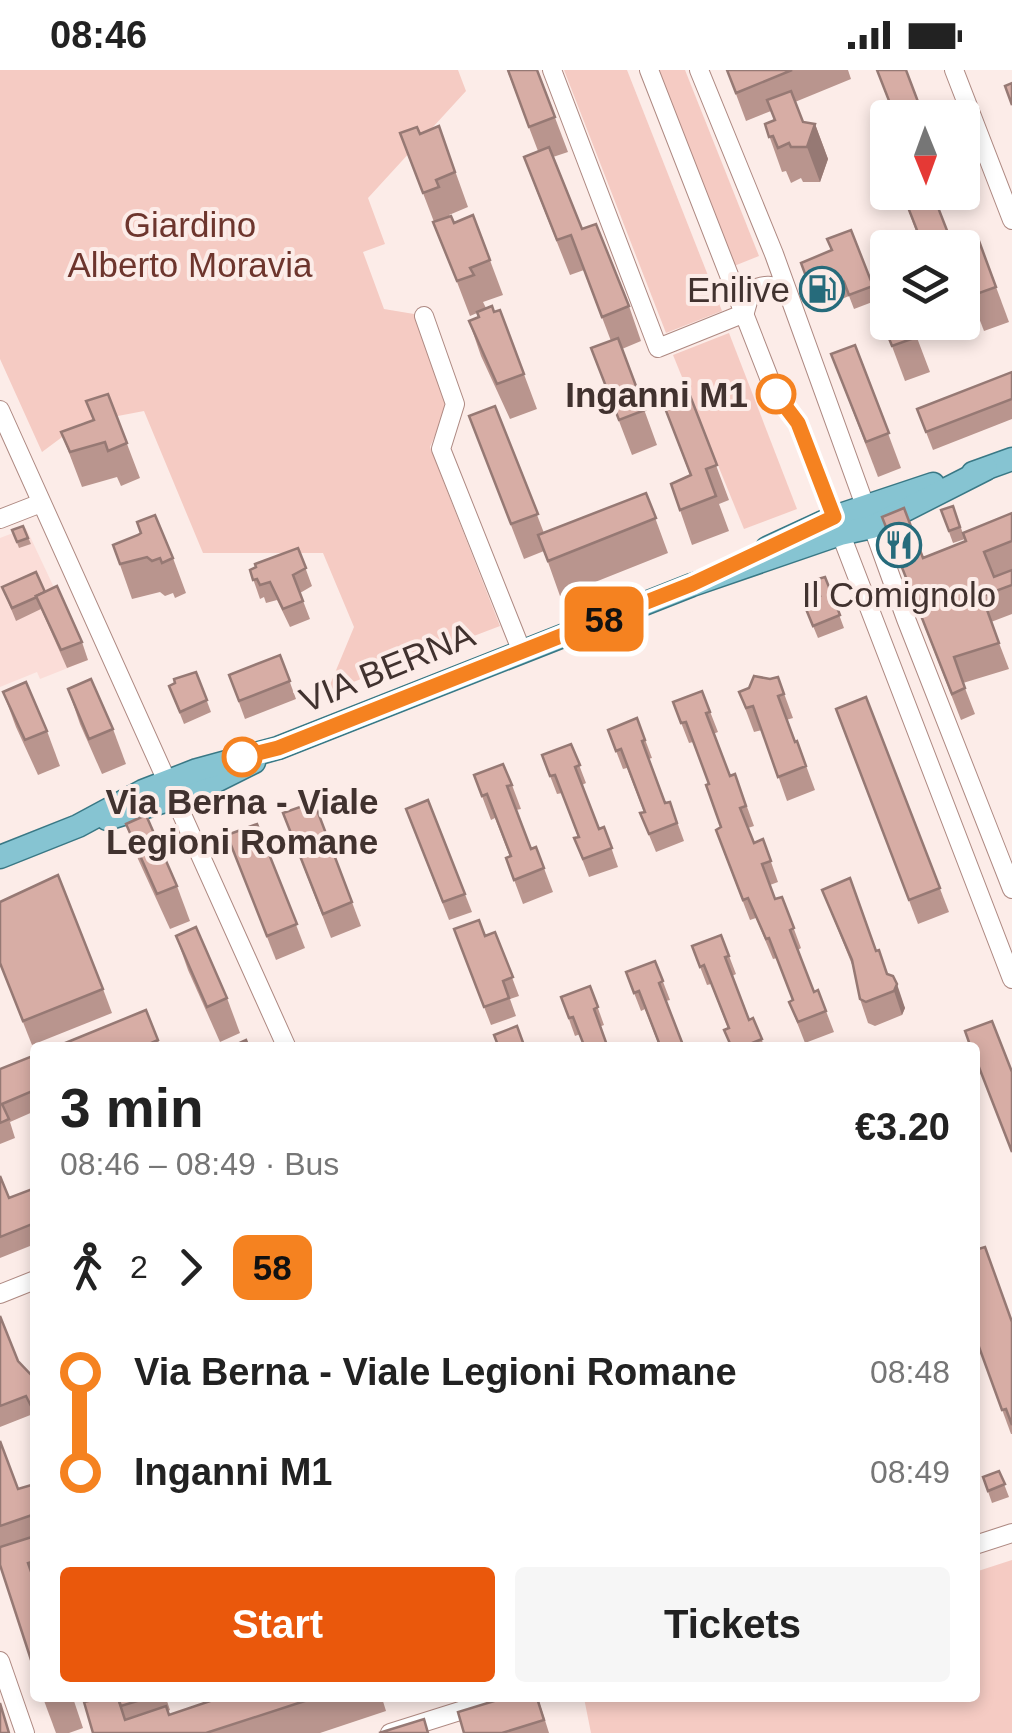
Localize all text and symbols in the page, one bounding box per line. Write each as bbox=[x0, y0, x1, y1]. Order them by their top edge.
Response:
text: 08:46 bbox=[50, 14, 147, 56]
north arrow bbox=[870, 100, 980, 210]
map controls bbox=[870, 100, 980, 340]
park label: Giardino Alberto Moravia bbox=[67, 205, 313, 284]
button: layers bbox=[870, 230, 980, 340]
fuel station icon: Enilive bbox=[799, 266, 845, 312]
place label: Enilive bbox=[687, 270, 790, 309]
place label: Inganni M1 bbox=[565, 375, 748, 414]
marker: Inganni M1 bbox=[757, 375, 795, 413]
restaurant icon: Il Comignolo bbox=[876, 522, 922, 568]
place label: Il Comignolo bbox=[802, 575, 996, 614]
line badge: 58 bbox=[559, 586, 649, 652]
text: 58 bbox=[585, 600, 623, 639]
street label: VIA BERNA bbox=[294, 614, 481, 720]
marker: Via Berna - Viale Legioni Romane bbox=[223, 738, 261, 776]
place label: Via Berna - Viale Legioni Romane bbox=[105, 782, 379, 861]
text: 3 min bbox=[60, 1077, 204, 1139]
text: €3.20 bbox=[855, 1106, 950, 1148]
text: 08:46 – 08:49 · Bus bbox=[60, 1146, 339, 1182]
icon: walk bbox=[60, 1240, 115, 1295]
icon: forward bbox=[163, 1240, 218, 1295]
text: 58 bbox=[253, 1248, 292, 1287]
text: 2 bbox=[130, 1249, 148, 1285]
text: Via Berna - Viale Legioni Romane bbox=[134, 1351, 737, 1393]
text: 08:48 bbox=[870, 1354, 950, 1390]
text: Inganni M1 bbox=[134, 1451, 332, 1493]
text: 08:49 bbox=[870, 1454, 950, 1490]
button: Start bbox=[60, 1567, 495, 1682]
button: Tickets bbox=[515, 1567, 950, 1682]

